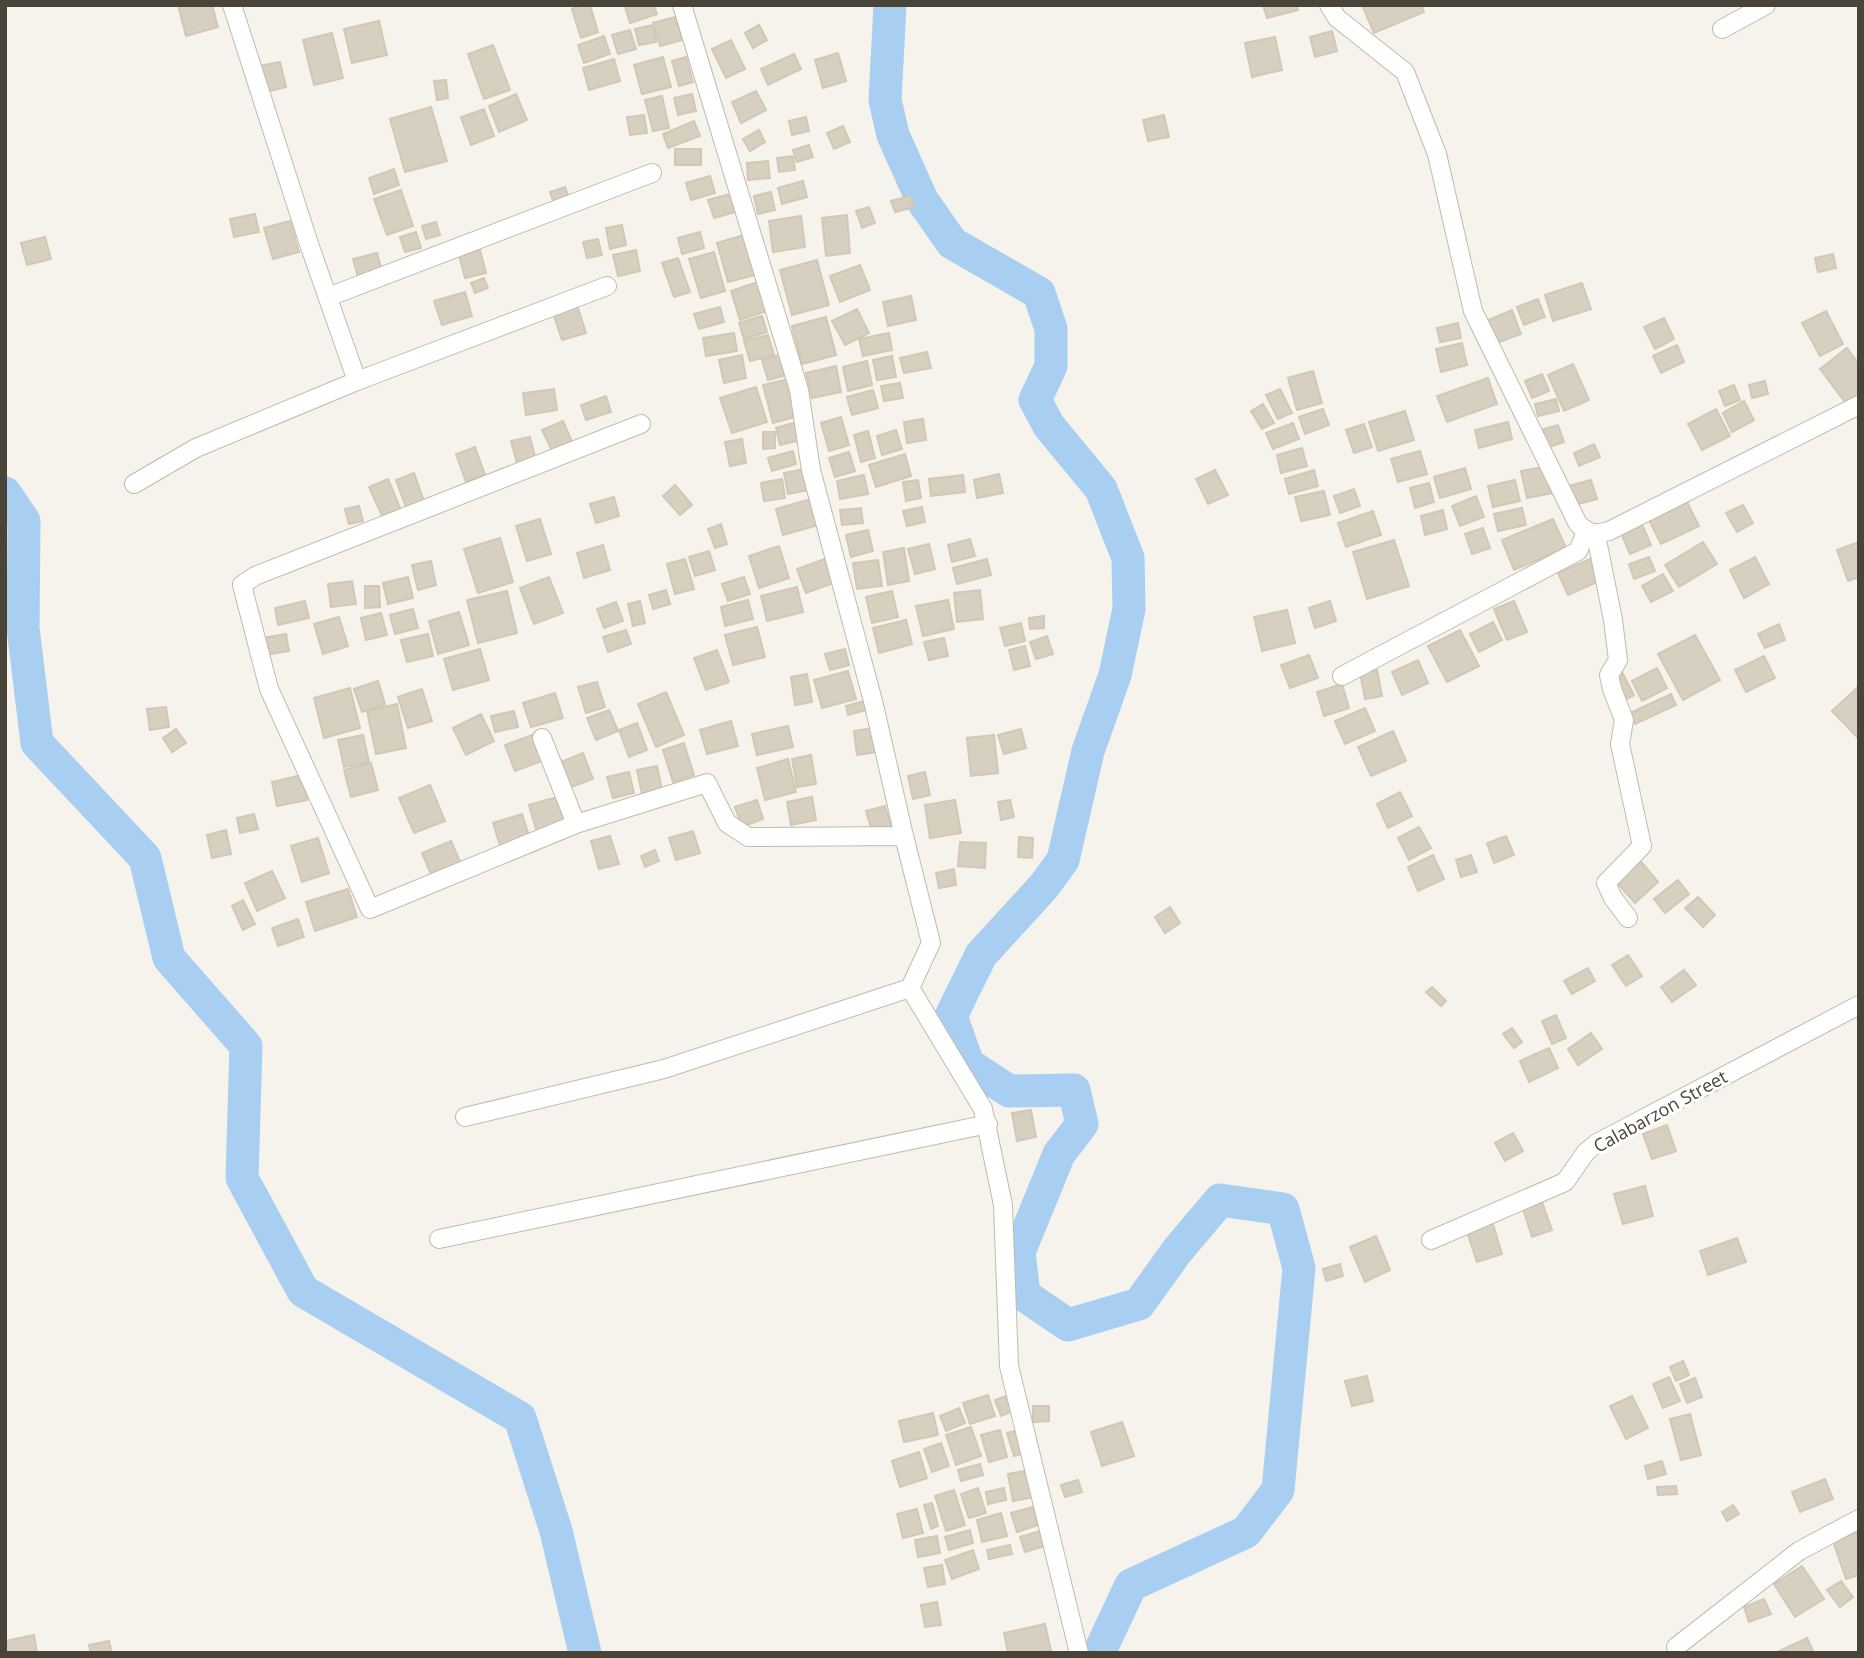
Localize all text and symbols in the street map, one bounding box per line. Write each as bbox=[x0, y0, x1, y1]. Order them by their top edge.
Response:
street label: Calabarzon Street bbox=[1589, 1064, 1731, 1158]

